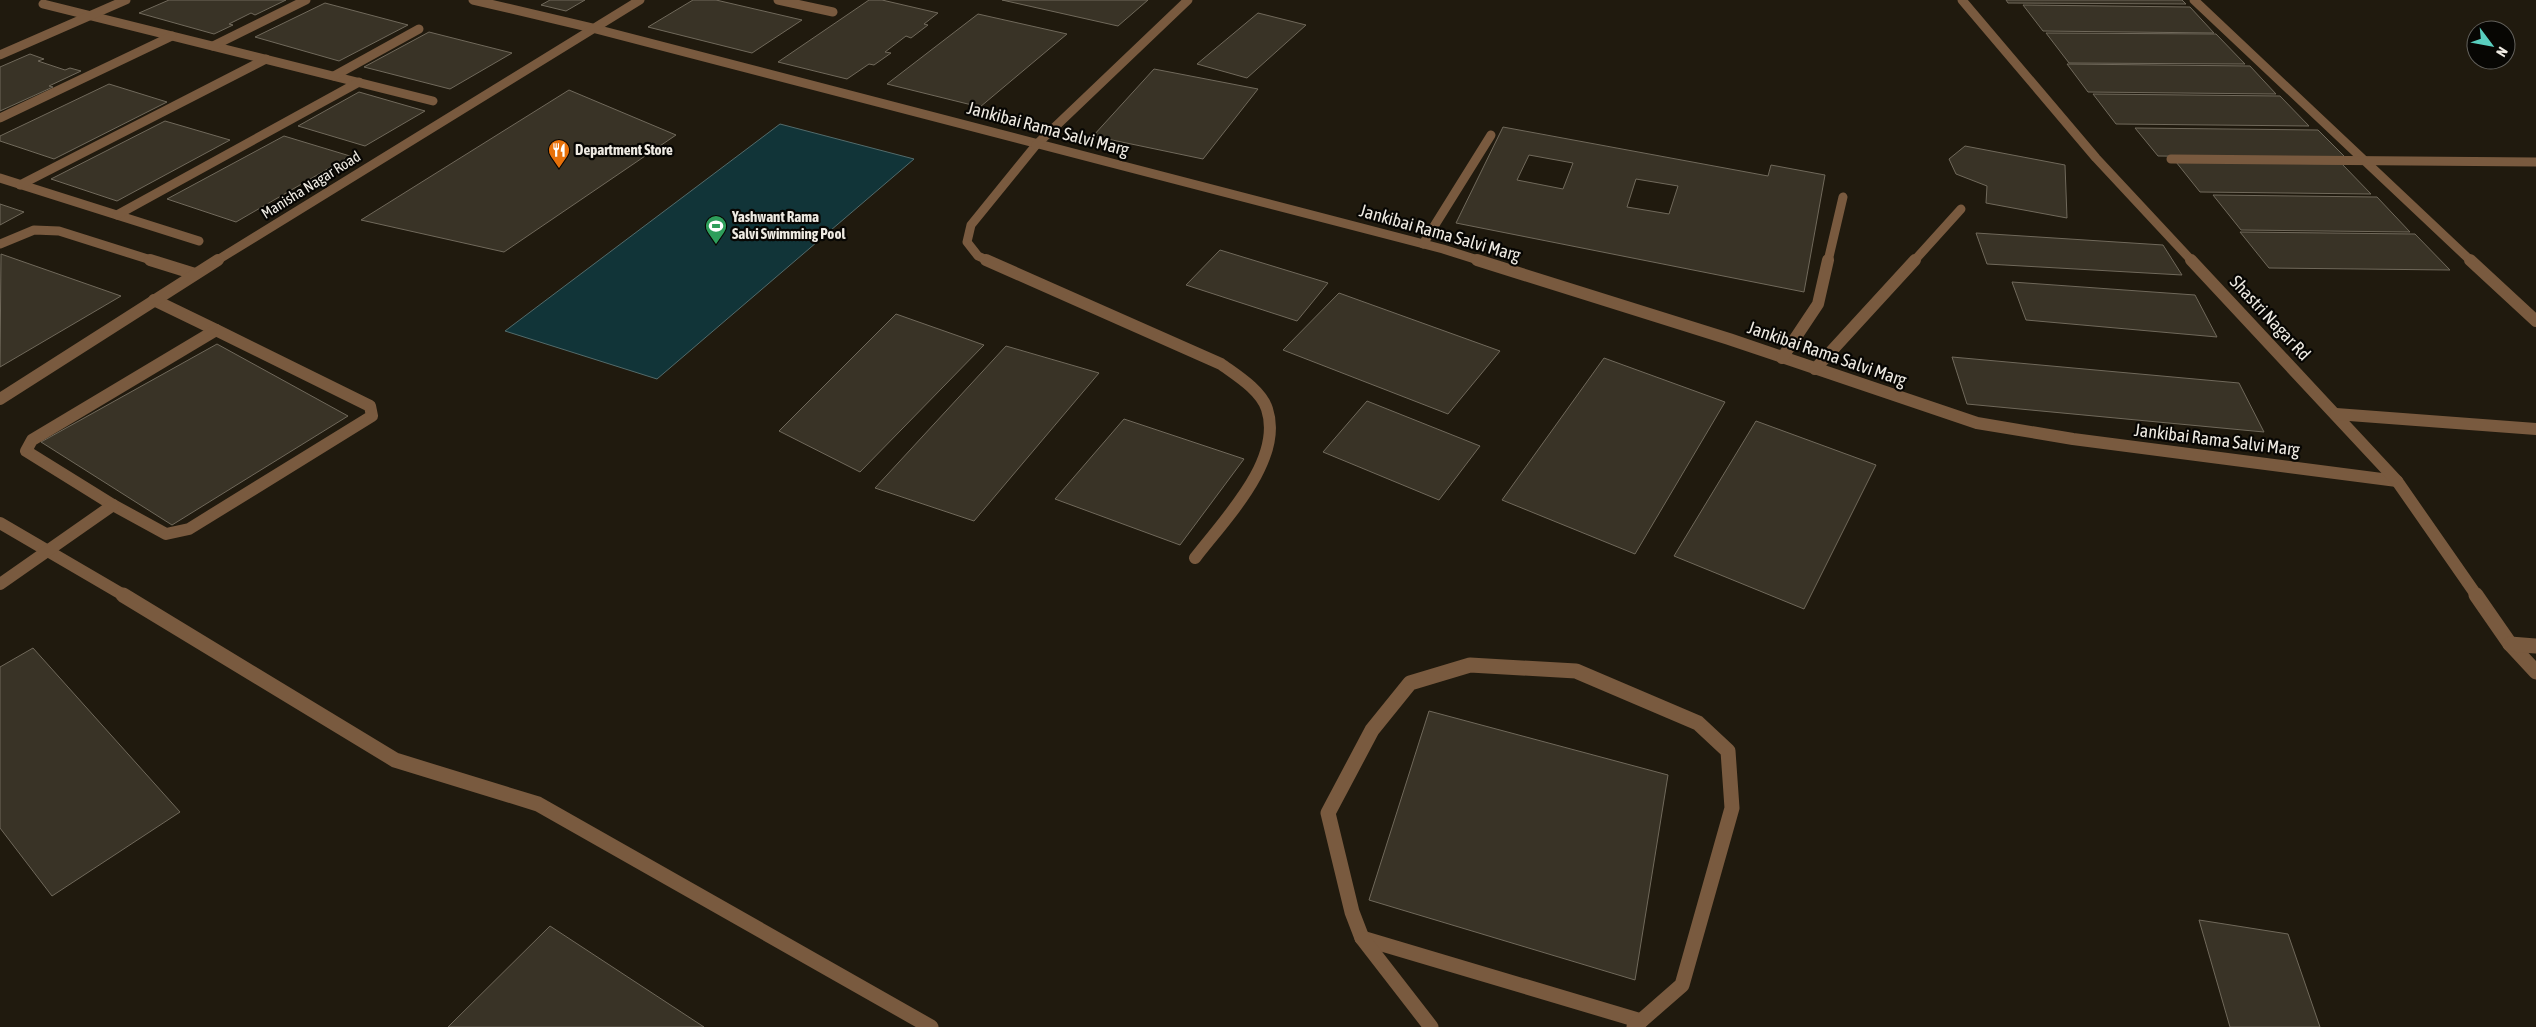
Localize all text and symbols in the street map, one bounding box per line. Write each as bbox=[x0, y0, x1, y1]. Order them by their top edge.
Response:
north arrow bbox=[2466, 20, 2516, 70]
text: N bbox=[2493, 44, 2511, 60]
street label: Jankibai Rama Salvi Marg bbox=[965, 97, 1132, 160]
restaurant icon: Department Store bbox=[547, 138, 571, 169]
place label: Department Store bbox=[575, 141, 673, 158]
street label: Manisha Nagar Road bbox=[258, 147, 363, 222]
street label: Jankibai Rama Salvi Marg bbox=[1357, 199, 1523, 266]
place label: Yashwant Rama Salvi Swimming Pool bbox=[731, 208, 846, 242]
sports icon: Yashwant Rama Salvi Swimming Pool bbox=[704, 214, 728, 245]
street label: Shastri Nagar Rd bbox=[2226, 271, 2315, 364]
street label: Jankibai Rama Salvi Marg bbox=[1745, 316, 1910, 391]
street label: Jankibai Rama Salvi Marg bbox=[2133, 419, 2301, 460]

